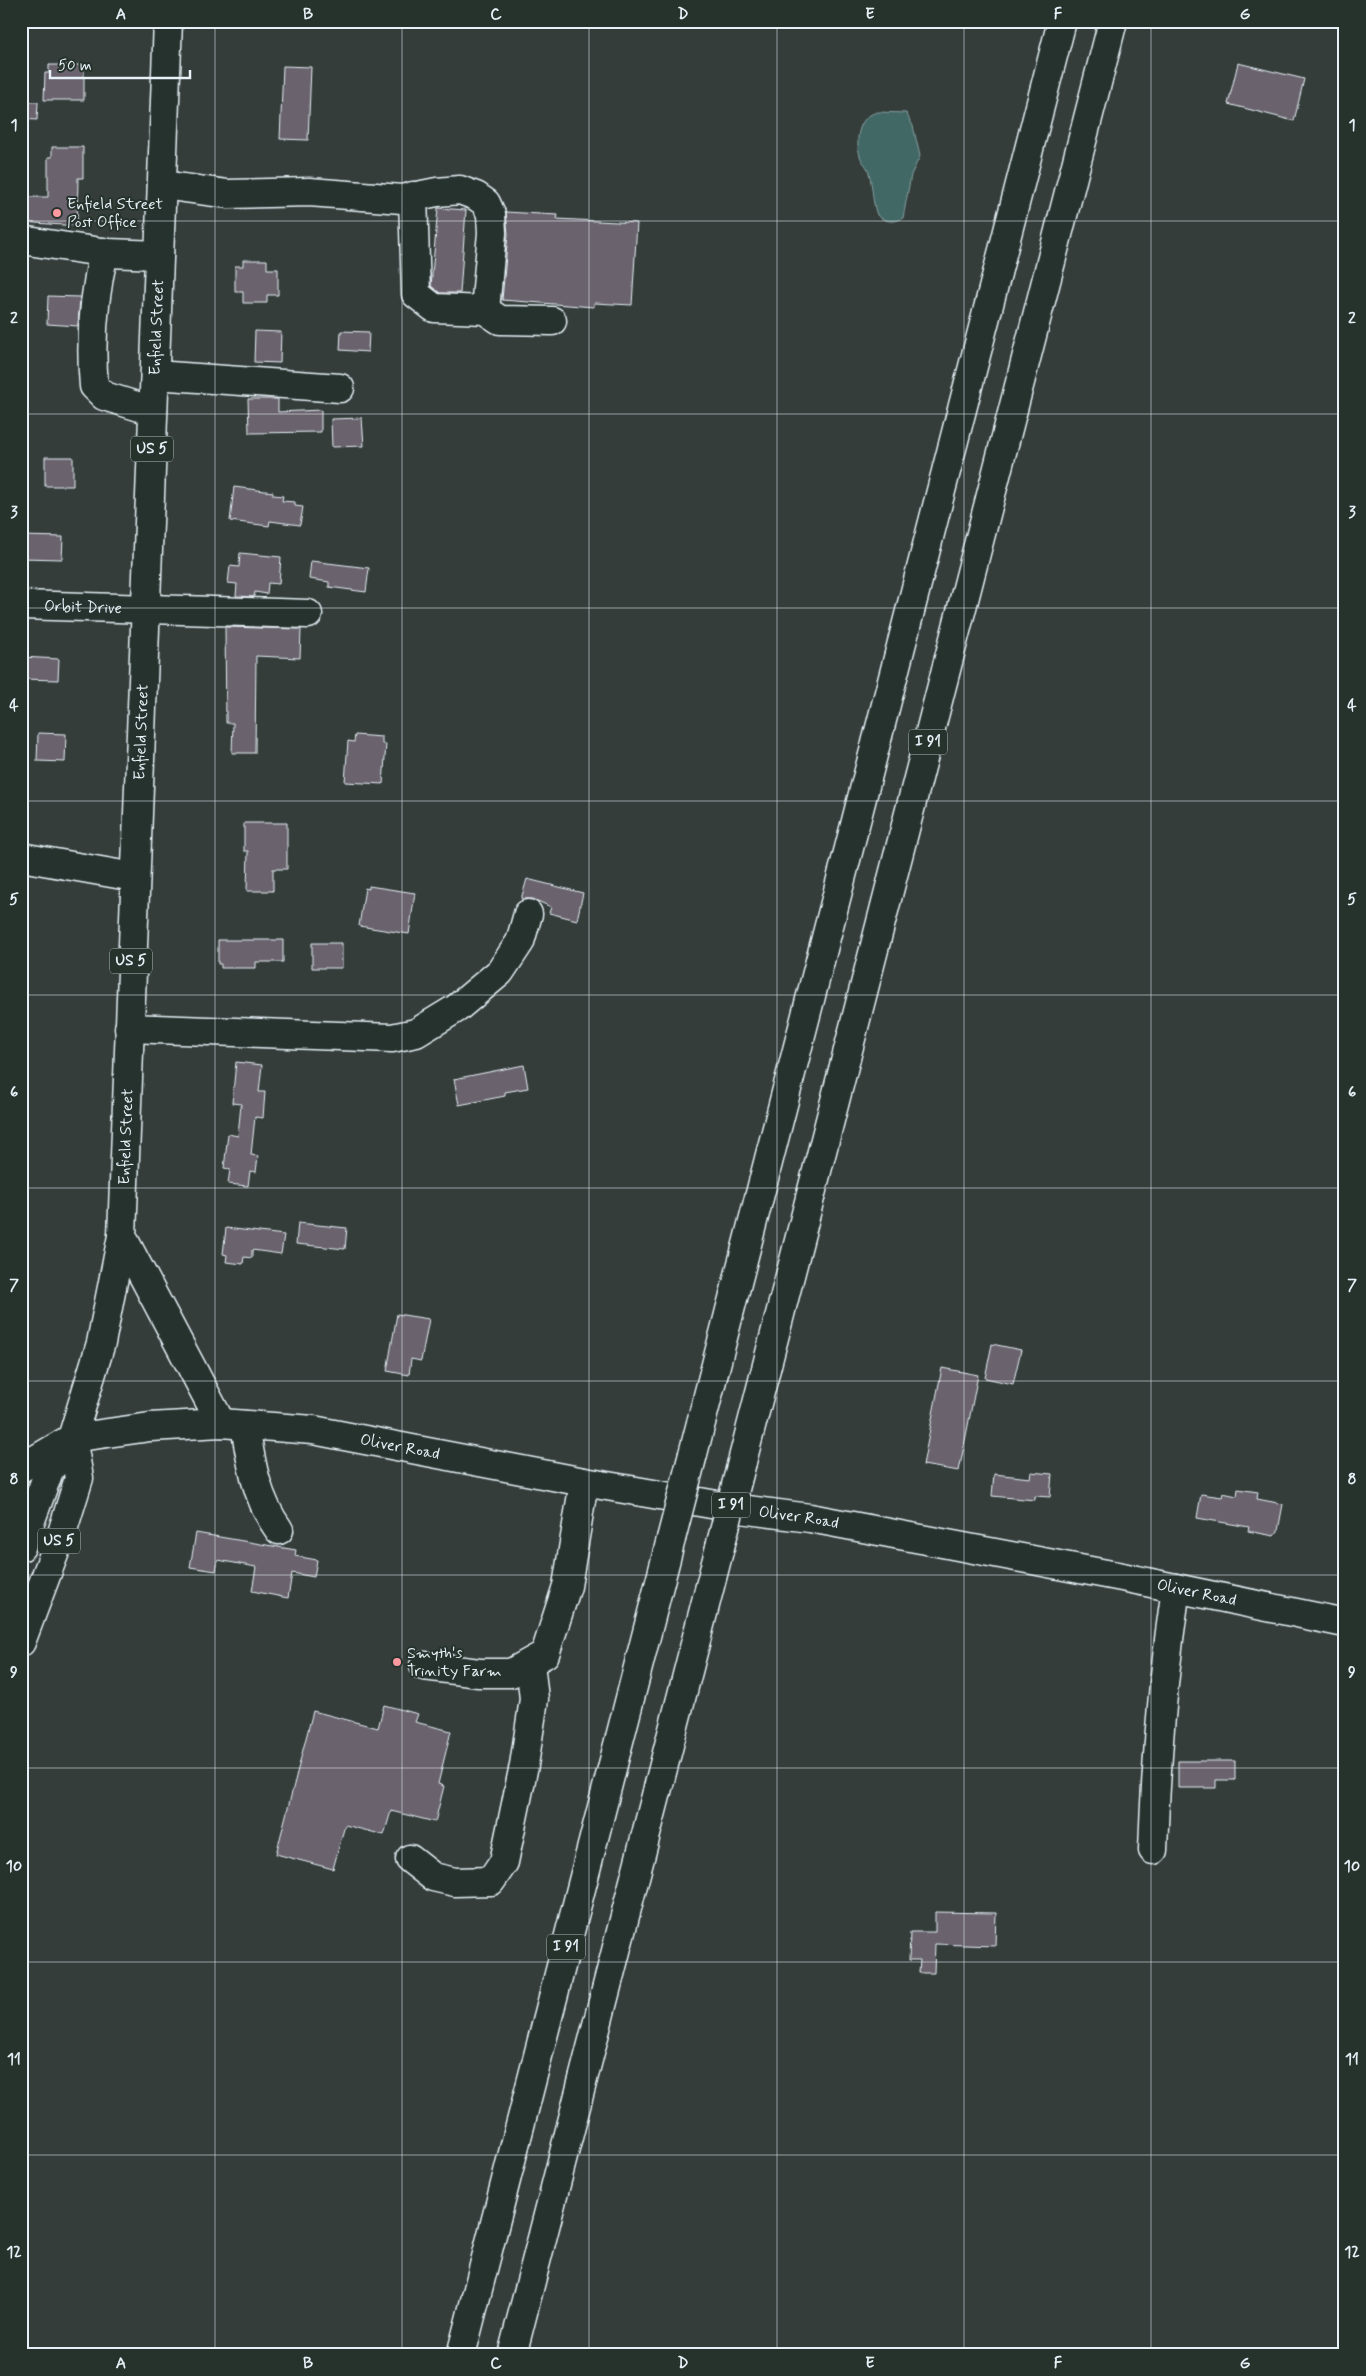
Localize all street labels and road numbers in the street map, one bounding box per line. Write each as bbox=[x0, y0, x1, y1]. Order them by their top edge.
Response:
street label: Enfield Street bbox=[144, 278, 169, 376]
road number: US 5 bbox=[131, 436, 173, 462]
street label: Orbit Drive bbox=[44, 595, 122, 619]
street label: Enfield Street bbox=[129, 683, 153, 780]
road number: I 91 bbox=[909, 730, 947, 754]
road number: US 5 bbox=[110, 948, 152, 974]
street label: Enfield Street bbox=[113, 1088, 138, 1185]
street label: Oliver Road bbox=[359, 1429, 442, 1465]
road number: I 91 bbox=[712, 1492, 750, 1518]
street label: Oliver Road bbox=[758, 1501, 841, 1534]
road number: US 5 bbox=[38, 1528, 80, 1554]
street label: Oliver Road bbox=[1155, 1574, 1238, 1611]
road number: I 91 bbox=[547, 1934, 585, 1960]

